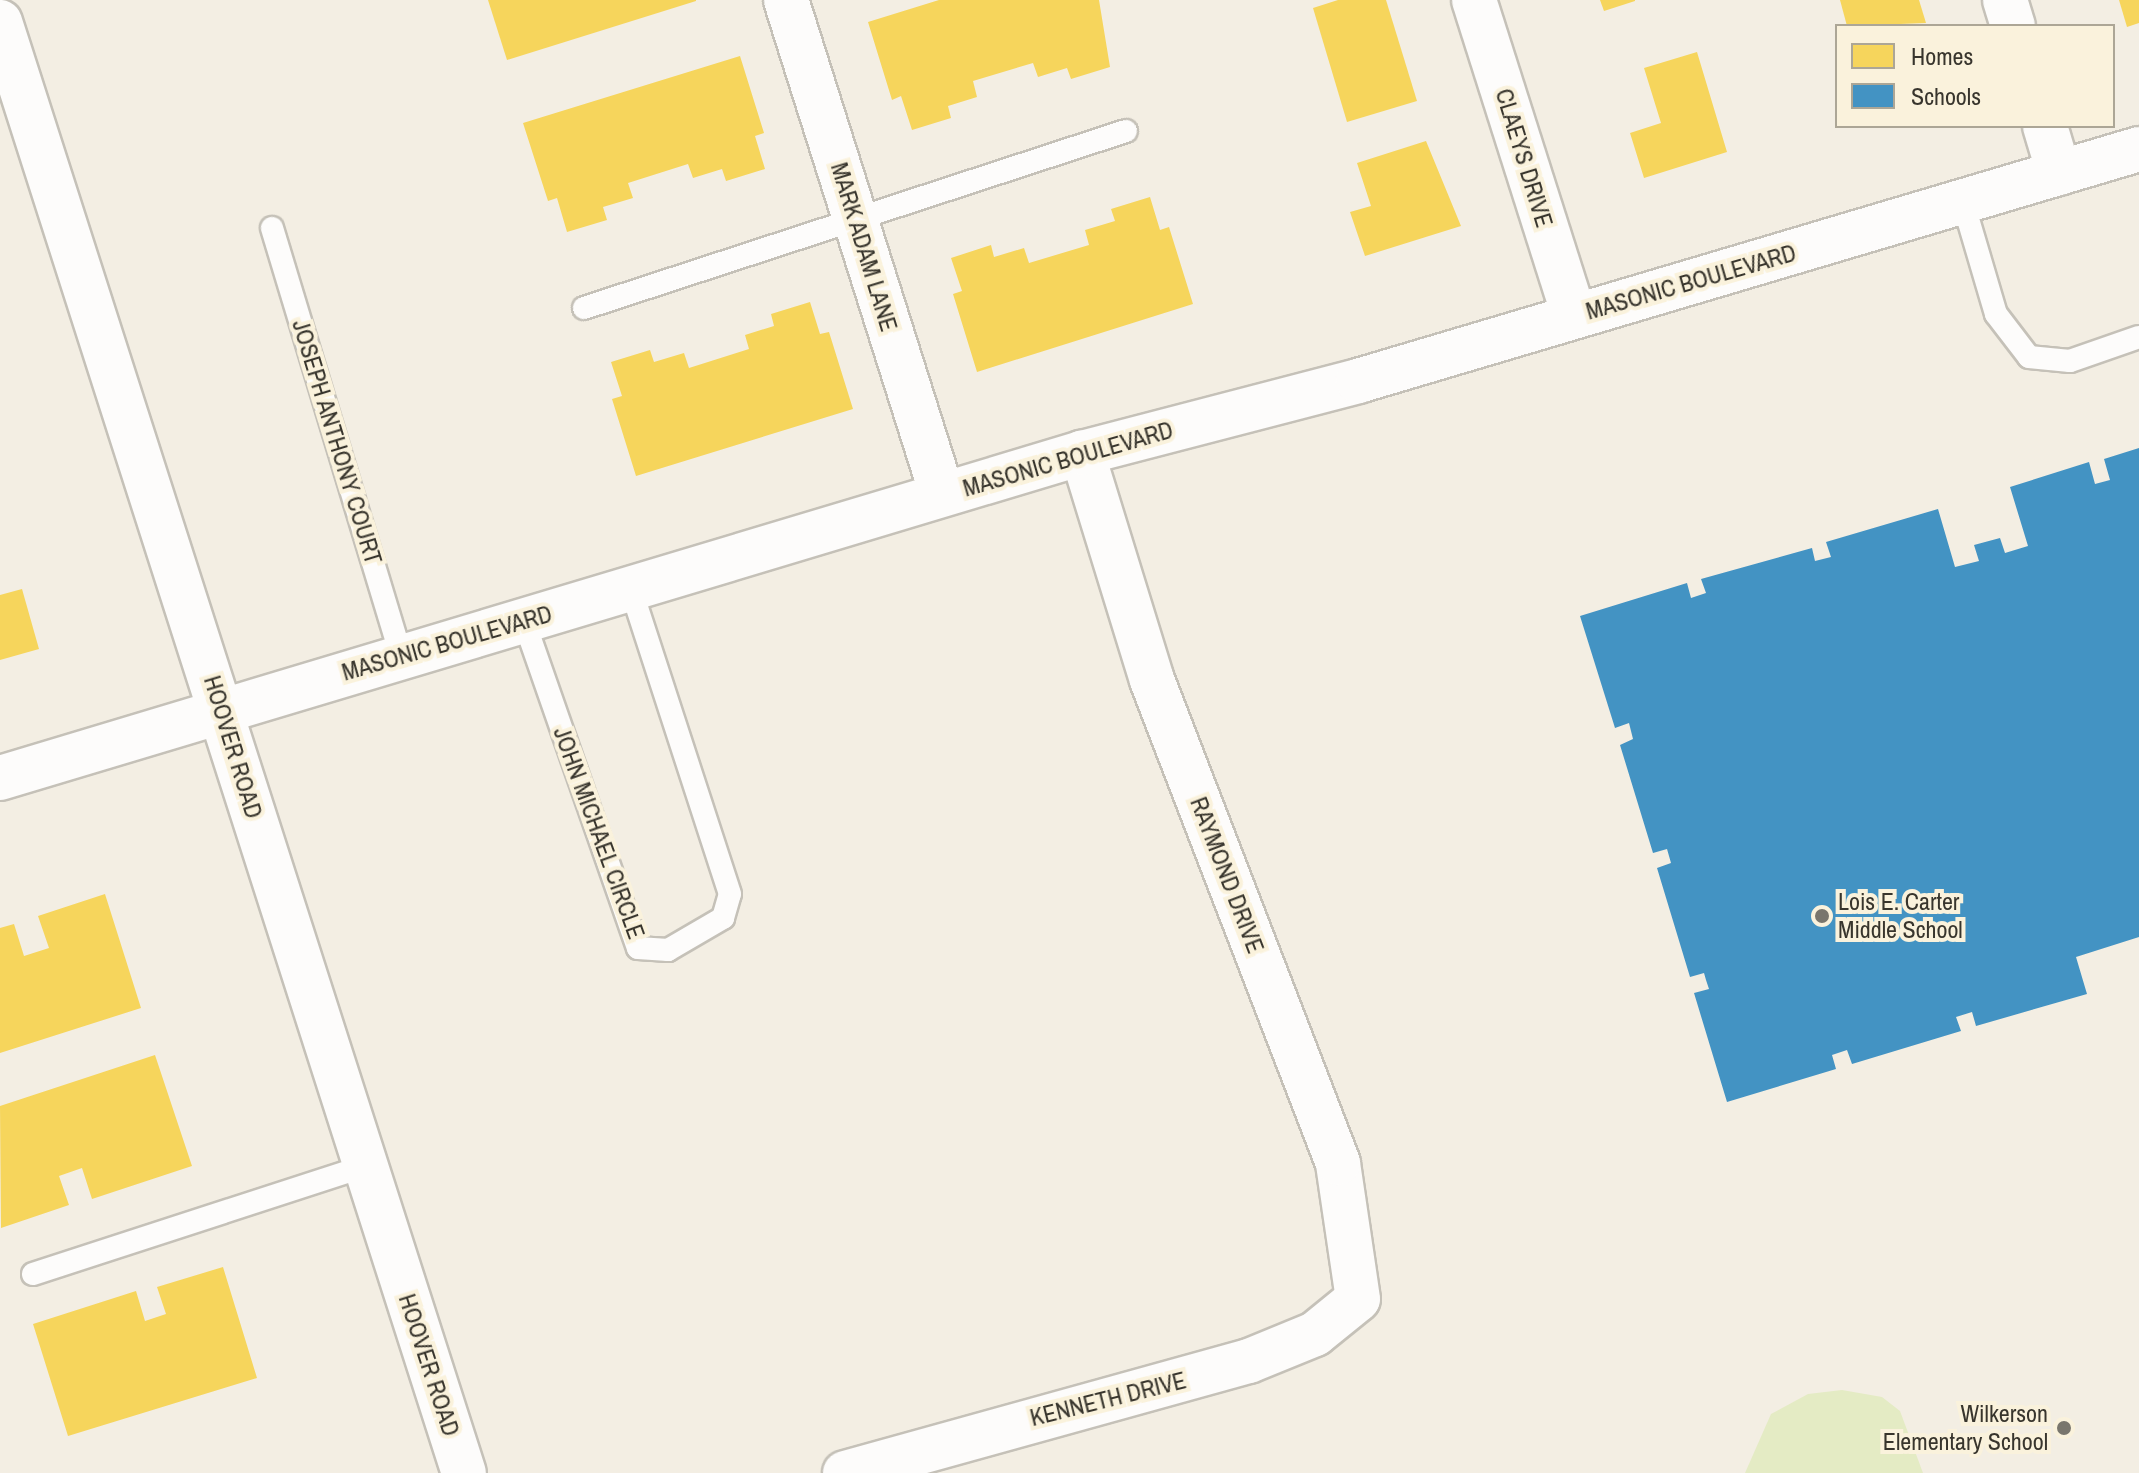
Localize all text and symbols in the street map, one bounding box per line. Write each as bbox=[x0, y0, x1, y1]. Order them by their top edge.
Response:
legend bbox=[1835, 24, 2115, 128]
text: Homes bbox=[1911, 40, 1973, 72]
text: Schools bbox=[1911, 80, 1981, 112]
street label: CLAEYS DRIVE bbox=[1489, 85, 1559, 231]
street label: MARK ADAM LANE bbox=[824, 159, 904, 335]
street label: MASONIC BOULEVARD bbox=[1583, 238, 1799, 326]
street label: JOSEPH ANTHONY COURT bbox=[286, 316, 388, 568]
street label: MASONIC BOULEVARD bbox=[960, 415, 1176, 503]
street label: MASONIC BOULEVARD bbox=[339, 599, 555, 687]
street label: HOOVER ROAD bbox=[198, 672, 268, 822]
street label: JOHN MICHAEL CIRCLE bbox=[547, 723, 651, 943]
street label: RAYMOND DRIVE bbox=[1184, 793, 1270, 957]
place label: Lois E. Carter Middle School bbox=[1838, 888, 1963, 944]
marker: Lois E. Carter Middle School bbox=[1813, 907, 1831, 925]
street label: HOOVER ROAD bbox=[392, 1290, 466, 1440]
street label: KENNETH DRIVE bbox=[1027, 1366, 1189, 1432]
place label: Wilkerson Elementary School bbox=[1883, 1400, 2048, 1456]
marker: Wilkerson Elementary School bbox=[2055, 1419, 2073, 1437]

